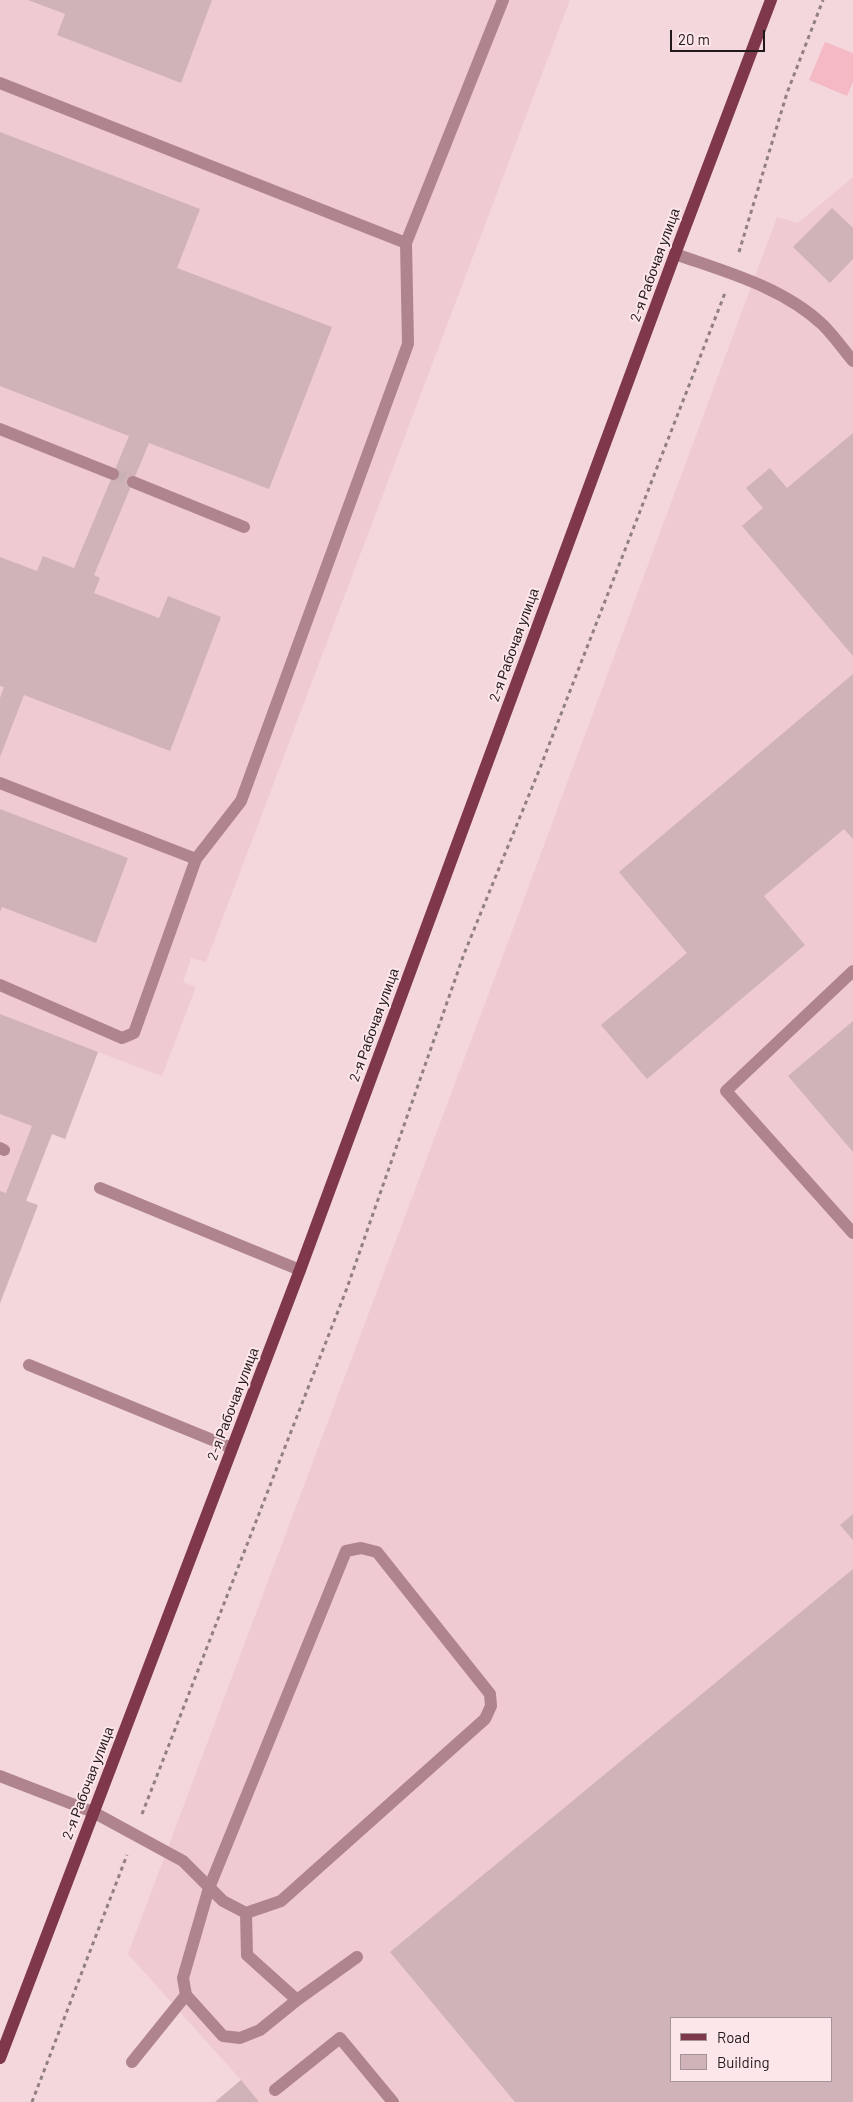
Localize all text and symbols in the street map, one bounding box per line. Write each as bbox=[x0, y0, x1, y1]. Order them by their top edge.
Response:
scale bar bbox=[673, 20, 768, 52]
text: 20 m bbox=[678, 30, 710, 48]
street label: 2-я Рабочая улица bbox=[627, 206, 683, 324]
street label: 2-я Рабочая улица bbox=[486, 586, 542, 704]
street label: 2-я Рабочая улица bbox=[346, 966, 402, 1084]
street label: 2-я Рабочая улица bbox=[204, 1345, 262, 1463]
street label: 2-я Рабочая улица bbox=[59, 1724, 117, 1842]
legend bbox=[670, 2017, 833, 2082]
text: Road bbox=[717, 2028, 750, 2046]
text: Building bbox=[717, 2053, 770, 2071]

